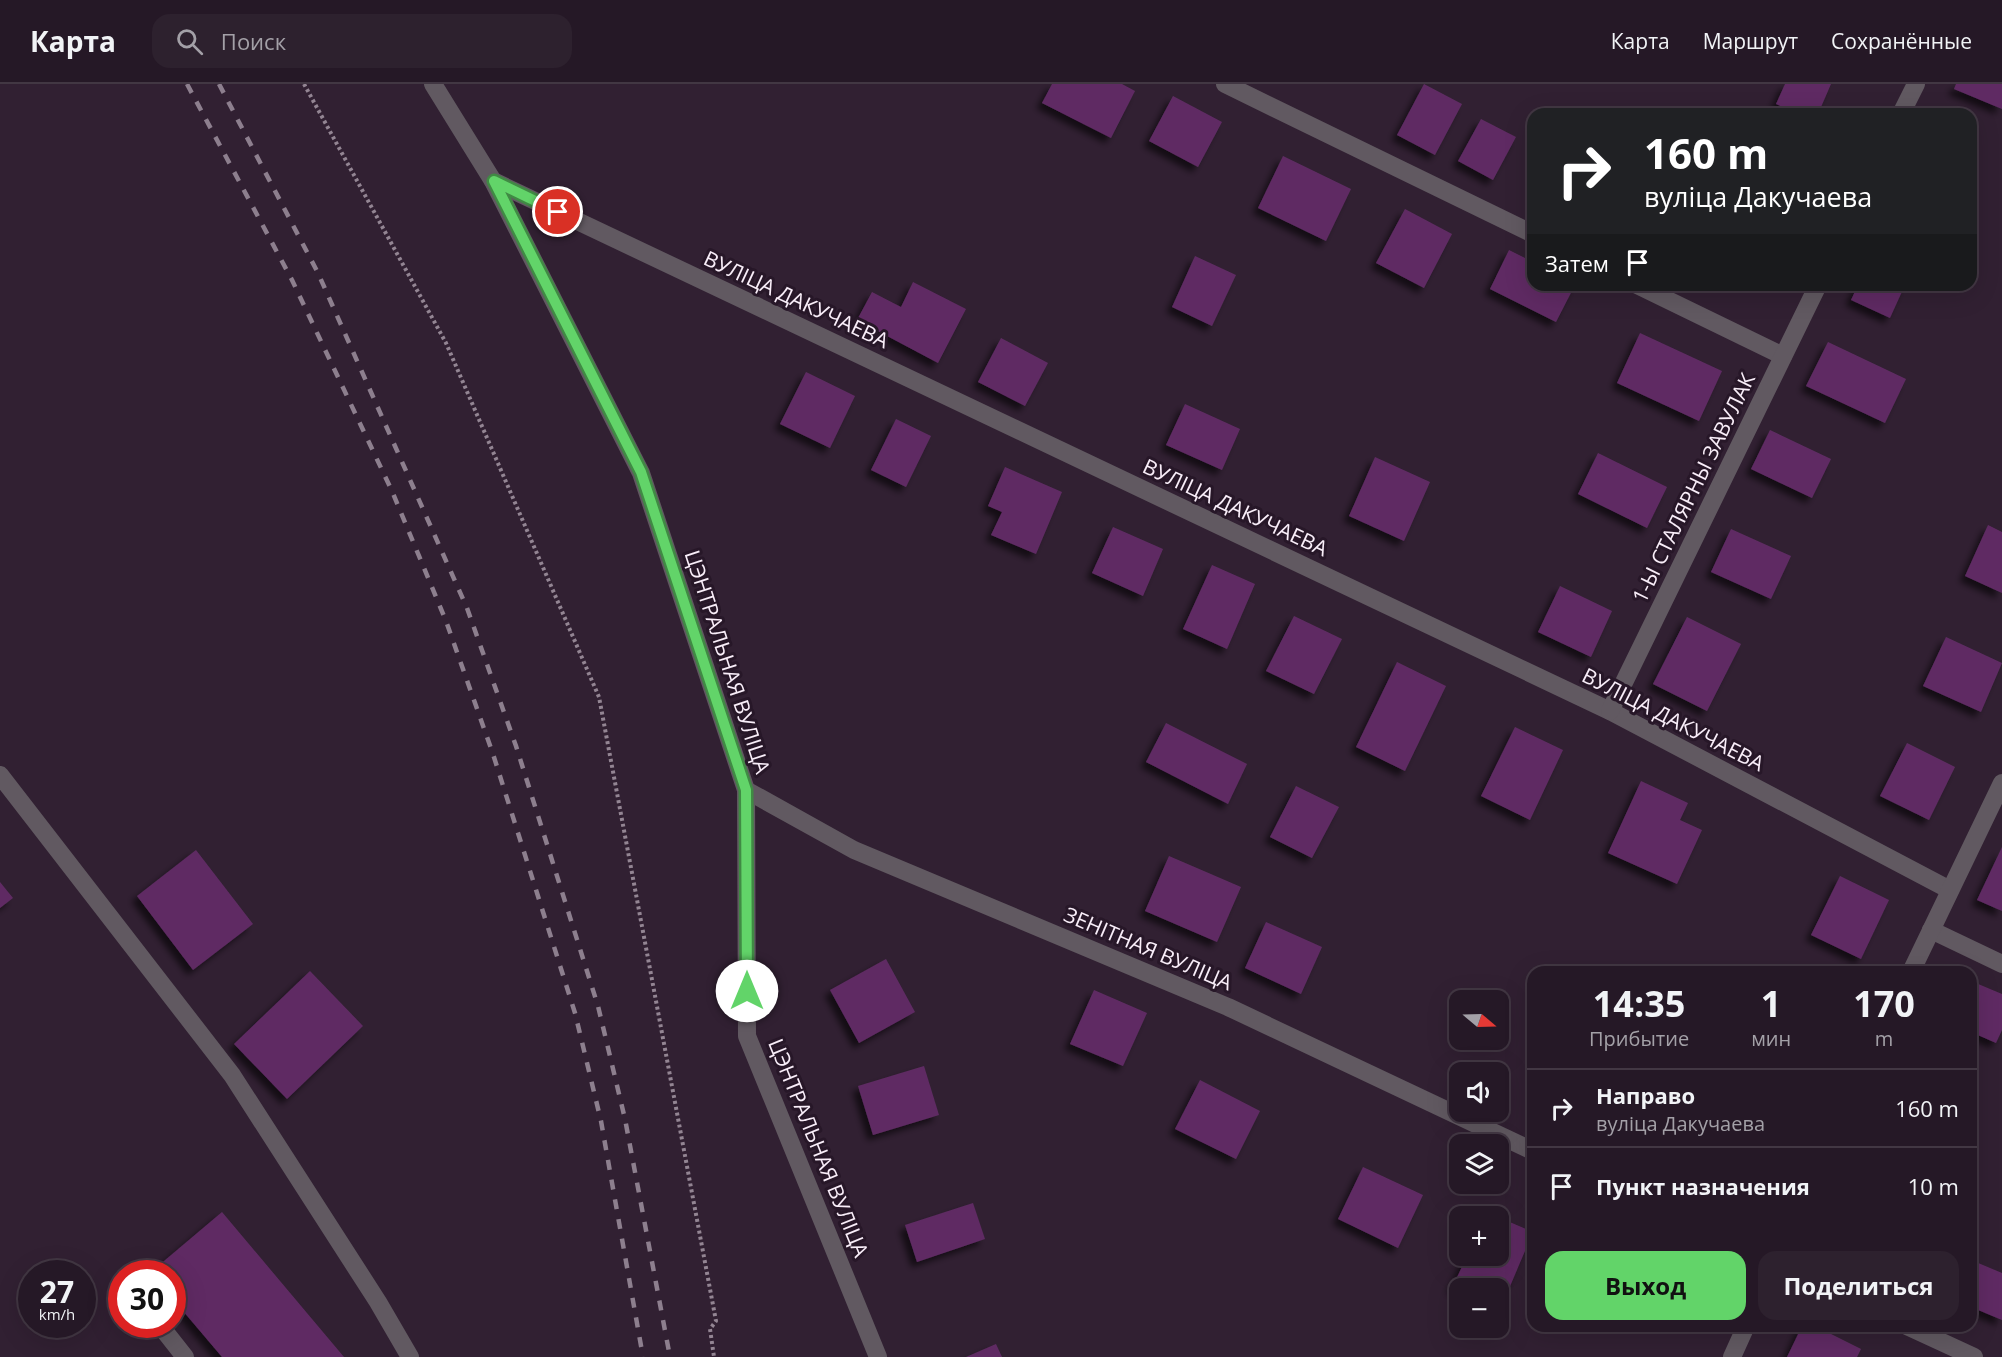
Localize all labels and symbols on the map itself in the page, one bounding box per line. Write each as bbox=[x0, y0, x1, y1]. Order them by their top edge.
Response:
pin bbox=[532, 186, 583, 237]
street label: ВУЛІЦА ДАКУЧАЕВА bbox=[699, 244, 894, 355]
street label: 1-Ы СТАЛЯРНЫ ЗАВУЛАК bbox=[1625, 368, 1761, 607]
street label: ВУЛІЦА ДАКУЧАЕВА bbox=[1138, 452, 1333, 563]
street label: ЦЭНТРАЛЬНАЯ ВУЛІЦА bbox=[679, 546, 778, 778]
street label: ВУЛІЦА ДАКУЧАЕВА bbox=[1577, 661, 1770, 778]
street label: ЗЕНІТНАЯ ВУЛІЦА bbox=[1060, 900, 1237, 996]
position arrow bbox=[715, 959, 779, 1023]
north arrow bbox=[1449, 990, 1509, 1050]
street label: ЦЭНТРАЛЬНАЯ ВУЛІЦА bbox=[762, 1034, 876, 1262]
speed limit sign: 30 bbox=[108, 1260, 186, 1338]

